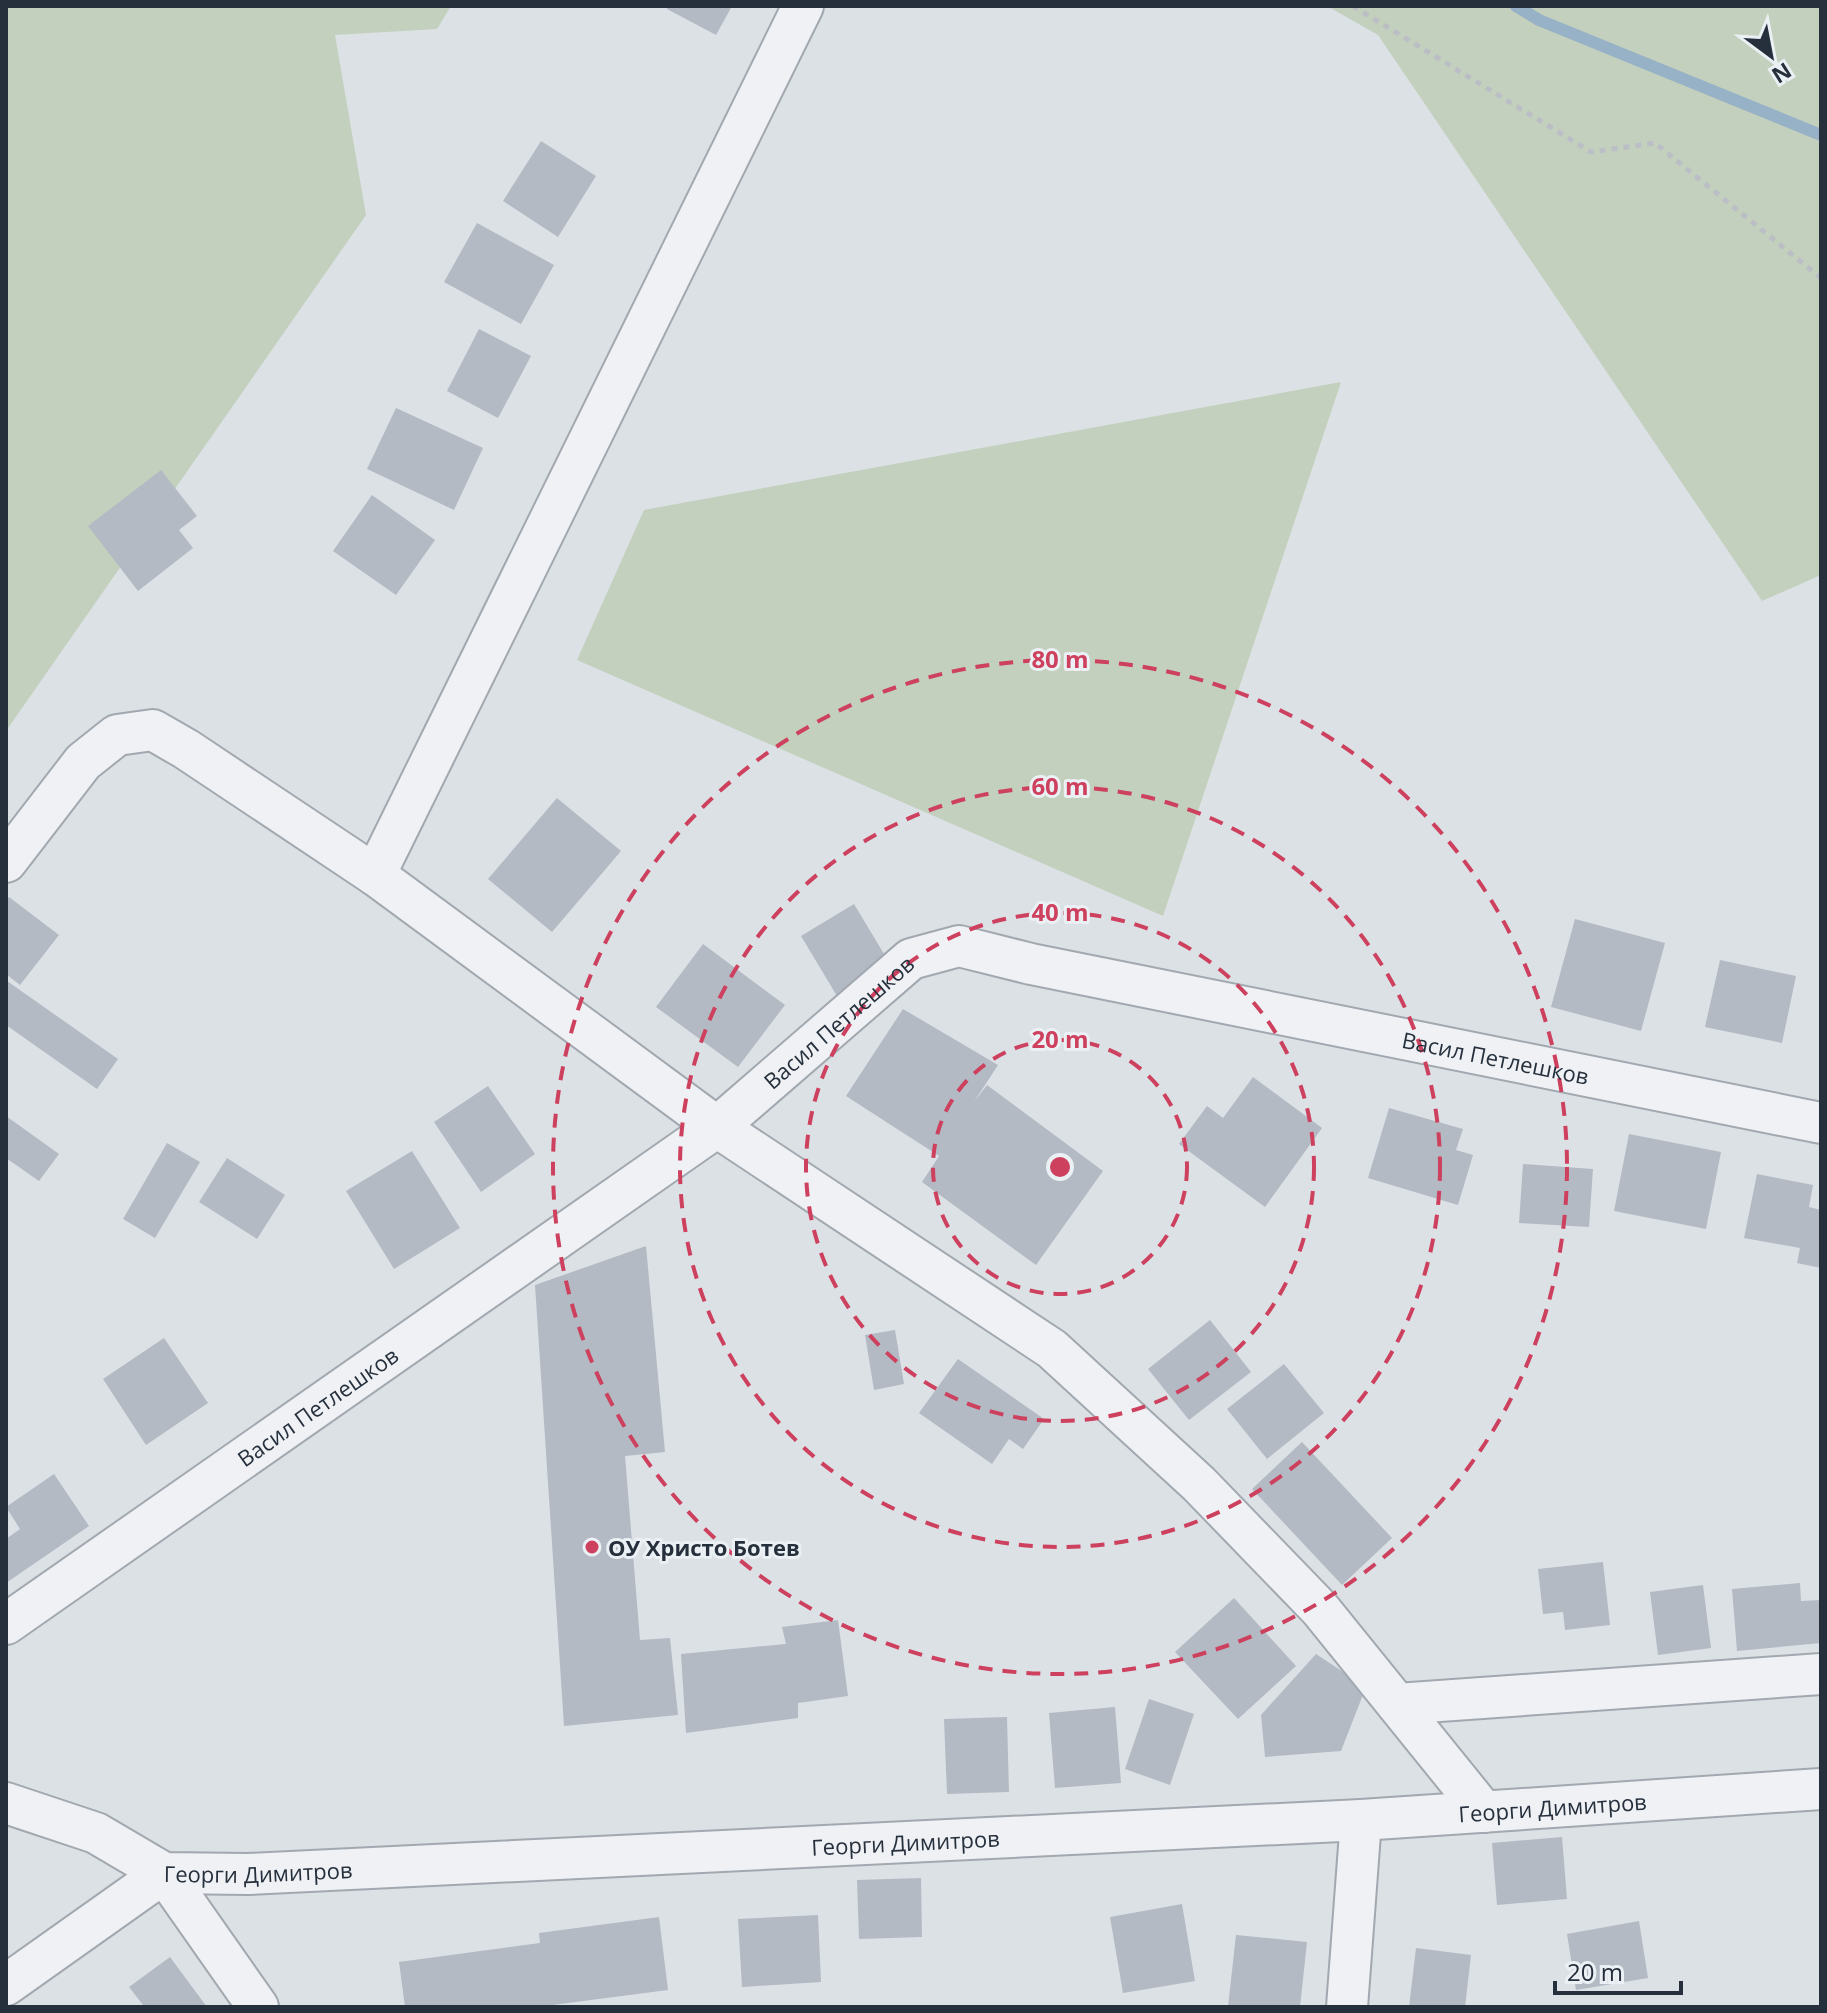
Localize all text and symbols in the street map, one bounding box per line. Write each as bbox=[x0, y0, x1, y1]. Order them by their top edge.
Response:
north arrow bbox=[1731, 16, 1811, 96]
text: N bbox=[1767, 56, 1798, 91]
text: 80 m bbox=[1031, 642, 1089, 675]
text: 60 m bbox=[1031, 769, 1089, 802]
text: 40 m bbox=[1031, 895, 1089, 928]
street label: Васил Петлешков bbox=[757, 948, 920, 1095]
text: 20 m bbox=[1031, 1022, 1089, 1055]
street label: Васил Петлешков bbox=[1400, 1024, 1592, 1091]
centre of rings bbox=[1046, 1153, 1074, 1181]
street label: Васил Петлешков bbox=[231, 1340, 404, 1473]
place label: ОУ Христо Ботев bbox=[608, 1532, 800, 1562]
marker: ОУ Христо Ботев bbox=[583, 1538, 601, 1556]
street label: Георги Димитров bbox=[1457, 1786, 1648, 1828]
street label: Георги Димитров bbox=[811, 1823, 1000, 1862]
street label: Георги Димитров bbox=[164, 1854, 353, 1889]
scale bar bbox=[1555, 1945, 1681, 1995]
text: 20 m bbox=[1567, 1955, 1623, 1988]

